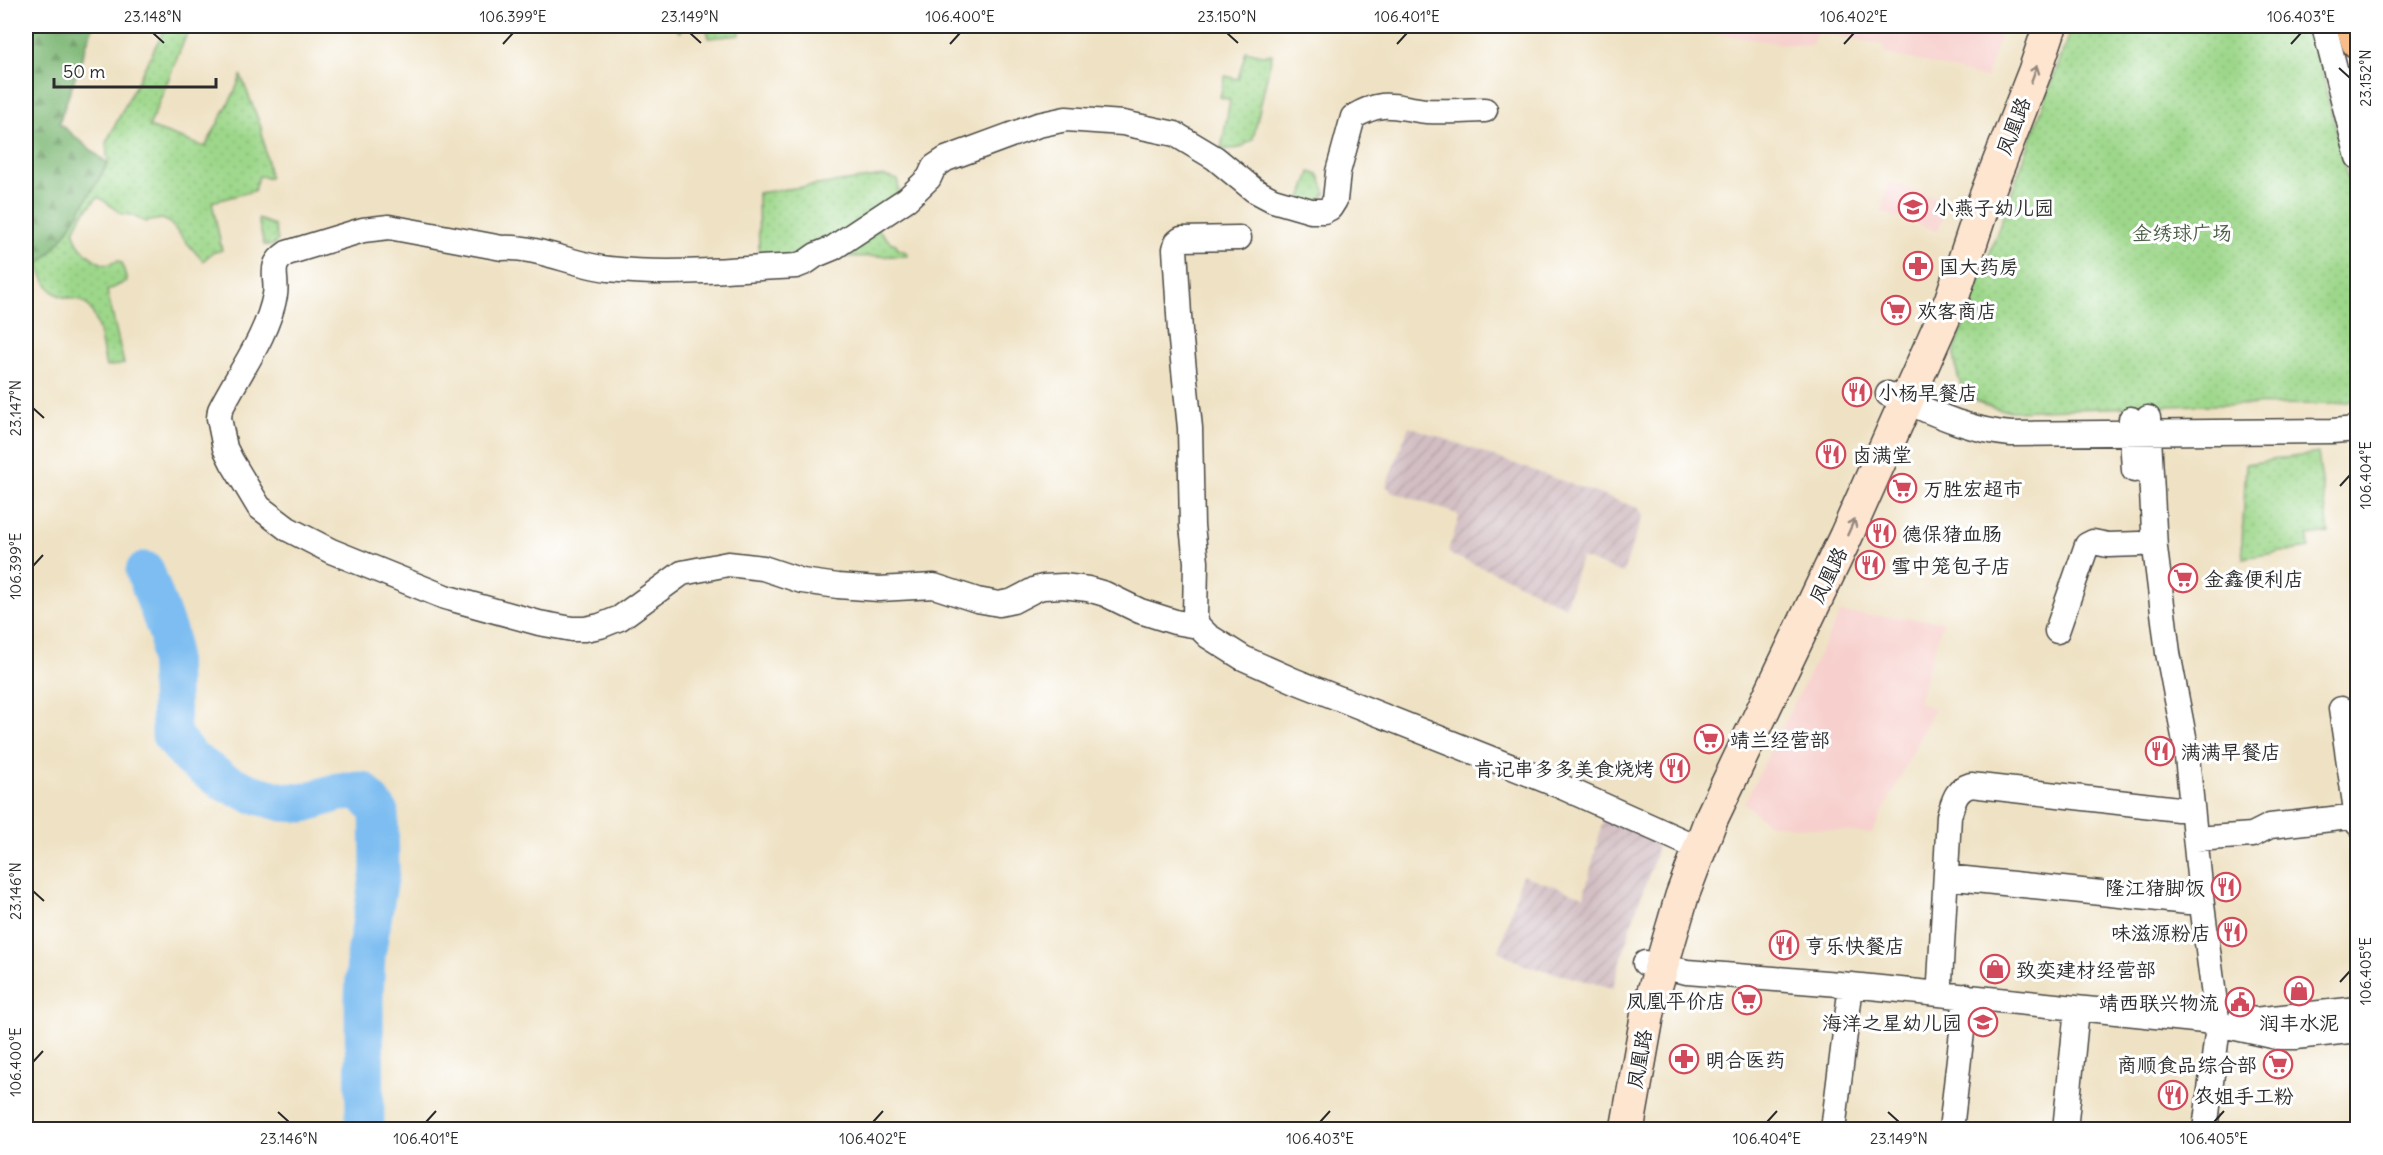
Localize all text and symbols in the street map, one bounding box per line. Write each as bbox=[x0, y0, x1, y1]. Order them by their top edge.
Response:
text: 23.148°N bbox=[124, 7, 182, 26]
text: 106.399°E bbox=[479, 7, 547, 26]
text: 23.149°N bbox=[661, 7, 719, 26]
text: 106.400°E bbox=[925, 7, 995, 26]
text: 23.150°N bbox=[1197, 7, 1257, 26]
text: 106.401°E bbox=[1374, 7, 1440, 26]
text: 106.402°E bbox=[1820, 7, 1888, 26]
text: 106.403°E bbox=[2267, 7, 2335, 26]
text: 23.152°N bbox=[2356, 49, 2375, 107]
scale bar bbox=[54, 51, 216, 89]
text: 50 m bbox=[63, 60, 105, 83]
one-way arrow bbox=[2029, 65, 2040, 84]
street label: 凤凰路 bbox=[1991, 93, 2036, 158]
school or university icon: 小燕子幼儿园 bbox=[1897, 191, 1929, 223]
place label: 小燕子幼儿园 bbox=[1934, 195, 2054, 220]
park label: 金绣球广场 bbox=[2132, 220, 2232, 245]
pharmacy icon: 国大药房 bbox=[1902, 250, 1934, 282]
place label: 国大药房 bbox=[1939, 254, 2019, 279]
supermarket icon: 欢客商店 bbox=[1880, 294, 1912, 326]
place label: 欢客商店 bbox=[1917, 298, 1997, 323]
restaurant icon: 小杨早餐店 bbox=[1841, 376, 1873, 408]
text: 23.147°N bbox=[6, 380, 25, 436]
place label: 小杨早餐店 bbox=[1878, 380, 1978, 405]
restaurant icon: 卤满堂 bbox=[1815, 438, 1847, 470]
text: 106.404°E bbox=[2356, 441, 2375, 509]
place label: 卤满堂 bbox=[1852, 442, 1912, 467]
supermarket icon: 万胜宏超市 bbox=[1886, 472, 1918, 504]
place label: 万胜宏超市 bbox=[1923, 476, 2023, 501]
restaurant icon: 德保猪血肠 bbox=[1865, 517, 1897, 549]
one-way arrow bbox=[1845, 518, 1857, 536]
place label: 德保猪血肠 bbox=[1902, 521, 2002, 546]
text: 106.399°E bbox=[6, 532, 25, 600]
street label: 凤凰路 bbox=[1804, 542, 1853, 607]
restaurant icon: 雪中笼包子店 bbox=[1854, 549, 1886, 581]
place label: 雪中笼包子店 bbox=[1891, 553, 2011, 578]
supermarket icon: 金鑫便利店 bbox=[2167, 562, 2199, 594]
place label: 金鑫便利店 bbox=[2204, 566, 2304, 591]
supermarket icon: 靖兰经营部 bbox=[1693, 723, 1725, 755]
place label: 靖兰经营部 bbox=[1730, 727, 1830, 752]
restaurant icon: 满满早餐店 bbox=[2144, 735, 2176, 767]
place label: 满满早餐店 bbox=[2181, 739, 2281, 764]
restaurant icon: 肯记串多多美食烧烤 bbox=[1659, 752, 1691, 784]
place label: 肯记串多多美食烧烤 bbox=[1474, 756, 1654, 781]
text: 23.146°N bbox=[6, 862, 25, 920]
restaurant icon: 隆江猪脚饭 bbox=[2210, 871, 2242, 903]
place label: 隆江猪脚饭 bbox=[2105, 875, 2205, 900]
restaurant icon: 味滋源粉店 bbox=[2216, 916, 2248, 948]
place label: 味滋源粉店 bbox=[2111, 920, 2211, 945]
restaurant icon: 亨乐快餐店 bbox=[1768, 929, 1800, 961]
place label: 亨乐快餐店 bbox=[1805, 933, 1905, 958]
text: 106.405°E bbox=[2356, 937, 2375, 1005]
shop icon: 致奕建材经营部 bbox=[1979, 953, 2011, 985]
place label: 致奕建材经营部 bbox=[2016, 957, 2156, 982]
shop icon: 润丰水泥 bbox=[2283, 975, 2315, 1007]
supermarket icon: 凤凰平价店 bbox=[1731, 984, 1763, 1016]
public building icon: 靖西联兴物流 bbox=[2224, 986, 2256, 1018]
place label: 凤凰平价店 bbox=[1626, 988, 1726, 1013]
place label: 靖西联兴物流 bbox=[2099, 990, 2219, 1015]
school or university icon: 海洋之星幼儿园 bbox=[1967, 1006, 1999, 1038]
place label: 海洋之星幼儿园 bbox=[1822, 1010, 1962, 1035]
place label: 润丰水泥 bbox=[2259, 1010, 2339, 1035]
street label: 凤凰路 bbox=[1621, 1026, 1657, 1091]
text: 106.400°E bbox=[6, 1027, 25, 1097]
pharmacy icon: 明合医药 bbox=[1668, 1043, 1700, 1075]
place label: 明合医药 bbox=[1705, 1047, 1785, 1072]
supermarket icon: 商顺食品综合部 bbox=[2262, 1048, 2294, 1080]
place label: 商顺食品综合部 bbox=[2117, 1052, 2257, 1077]
restaurant icon: 农姐手工粉 bbox=[2157, 1079, 2189, 1111]
place label: 农姐手工粉 bbox=[2194, 1083, 2294, 1108]
text: 23.146°N bbox=[260, 1129, 318, 1148]
text: 106.401°E bbox=[393, 1129, 459, 1148]
text: 106.402°E bbox=[839, 1129, 907, 1148]
text: 106.403°E bbox=[1286, 1129, 1354, 1148]
text: 106.404°E bbox=[1733, 1129, 1801, 1148]
text: 23.149°N bbox=[1870, 1129, 1928, 1148]
text: 106.405°E bbox=[2180, 1129, 2248, 1148]

